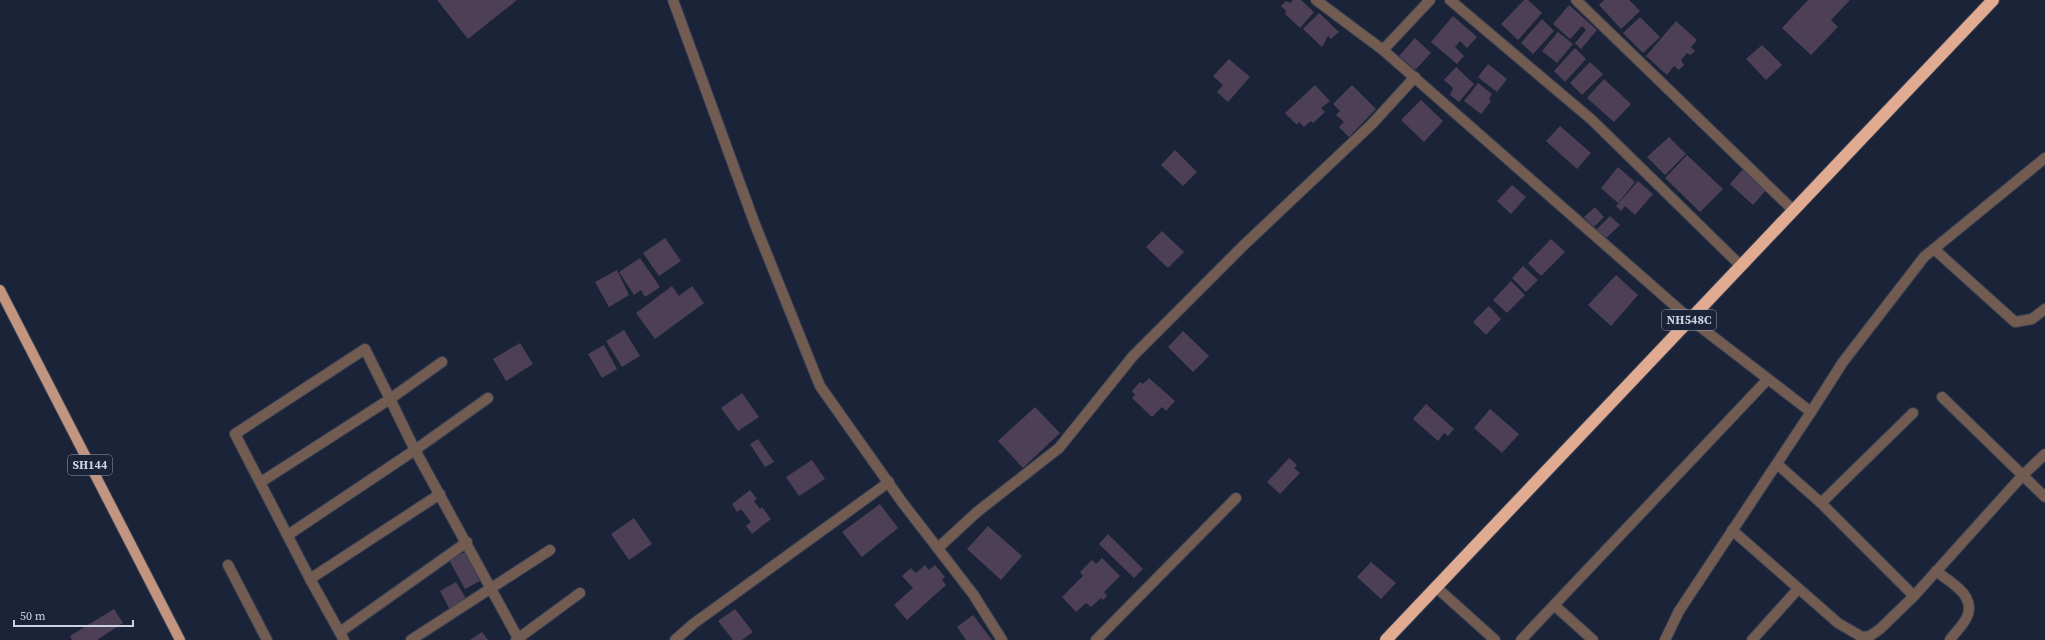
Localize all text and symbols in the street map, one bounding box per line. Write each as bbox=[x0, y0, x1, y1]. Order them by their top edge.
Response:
road number: NH548C bbox=[1662, 310, 1716, 330]
road number: SH144 bbox=[68, 455, 112, 475]
scale bar bbox=[14, 602, 133, 628]
text: 50 m bbox=[20, 608, 46, 624]

